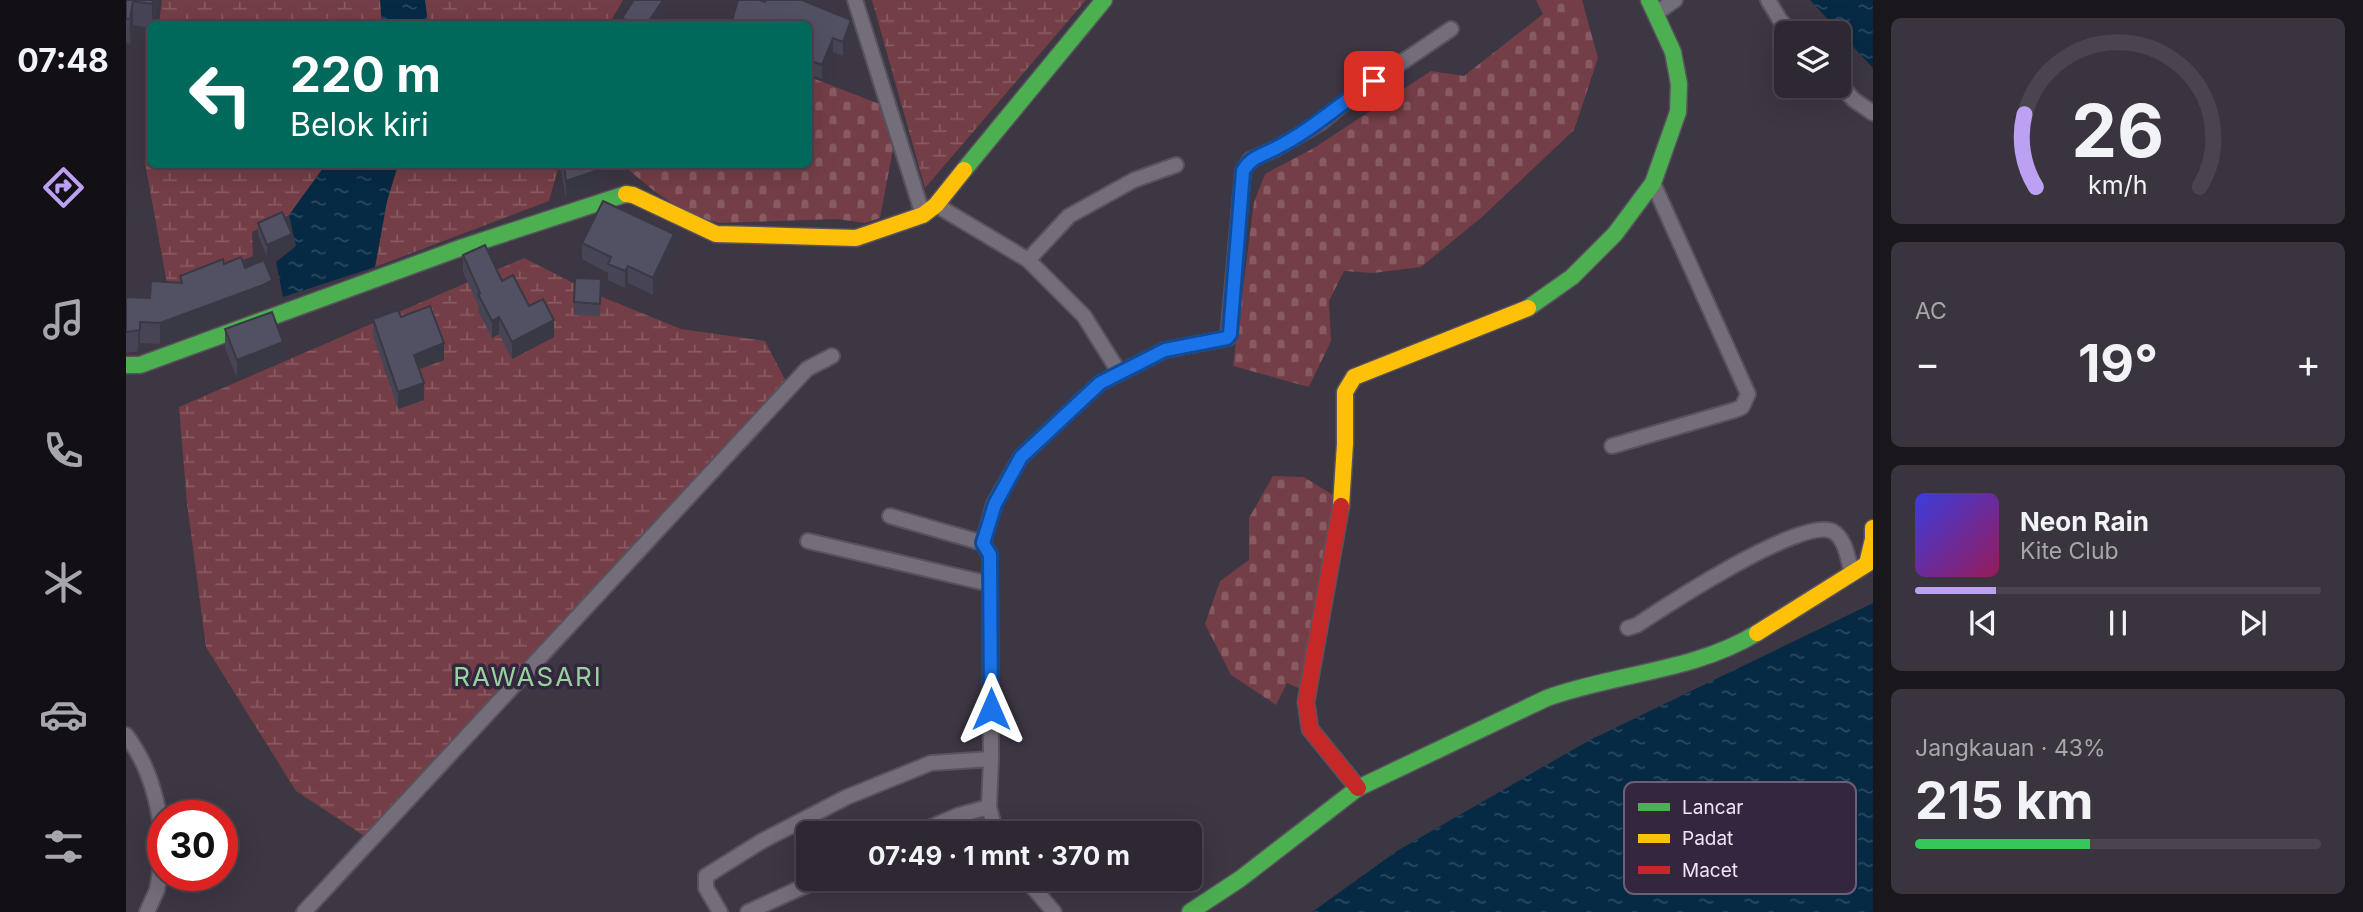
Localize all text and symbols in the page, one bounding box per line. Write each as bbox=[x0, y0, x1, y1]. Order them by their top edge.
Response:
map controls bbox=[1774, 21, 1851, 98]
button: layers bbox=[1774, 21, 1851, 98]
text: 07:48 bbox=[17, 41, 109, 80]
text: 220 m bbox=[290, 45, 441, 104]
icon: left bbox=[175, 49, 266, 140]
pin bbox=[1344, 51, 1404, 111]
icon: arrive bbox=[1355, 62, 1393, 100]
text: 26 bbox=[2071, 86, 2165, 175]
text: Belok kiri bbox=[290, 105, 429, 144]
icon: directions bbox=[39, 163, 88, 212]
text: km/h bbox=[2088, 170, 2148, 200]
icon: music bbox=[39, 295, 88, 344]
text: AC bbox=[1915, 297, 1947, 325]
text: 19° bbox=[2078, 332, 2158, 395]
text: − bbox=[1915, 340, 1940, 386]
text: + bbox=[2296, 340, 2321, 386]
icon: phone bbox=[39, 426, 88, 475]
text: Neon Rain bbox=[2020, 506, 2149, 537]
text: Kite Club bbox=[2020, 537, 2119, 565]
icon: climate bbox=[39, 558, 88, 607]
icon: previous bbox=[1964, 604, 2002, 642]
icon: pause bbox=[2099, 604, 2137, 642]
icon: next bbox=[2234, 604, 2272, 642]
district label: RAWASARI bbox=[453, 661, 603, 692]
position arrow bbox=[954, 672, 1028, 746]
icon: car bbox=[39, 690, 88, 739]
text: Jangkauan · 43% bbox=[1915, 734, 2106, 762]
text: 215 km bbox=[1915, 769, 2093, 832]
legend bbox=[1624, 782, 1856, 894]
text: Lancar bbox=[1682, 796, 1744, 819]
speed limit sign: 30 bbox=[147, 800, 238, 891]
icon: filters bbox=[39, 822, 88, 871]
text: Padat bbox=[1682, 827, 1733, 850]
text: 07:49 · 1 mnt · 370 m bbox=[868, 840, 1130, 871]
text: Macet bbox=[1682, 859, 1738, 882]

